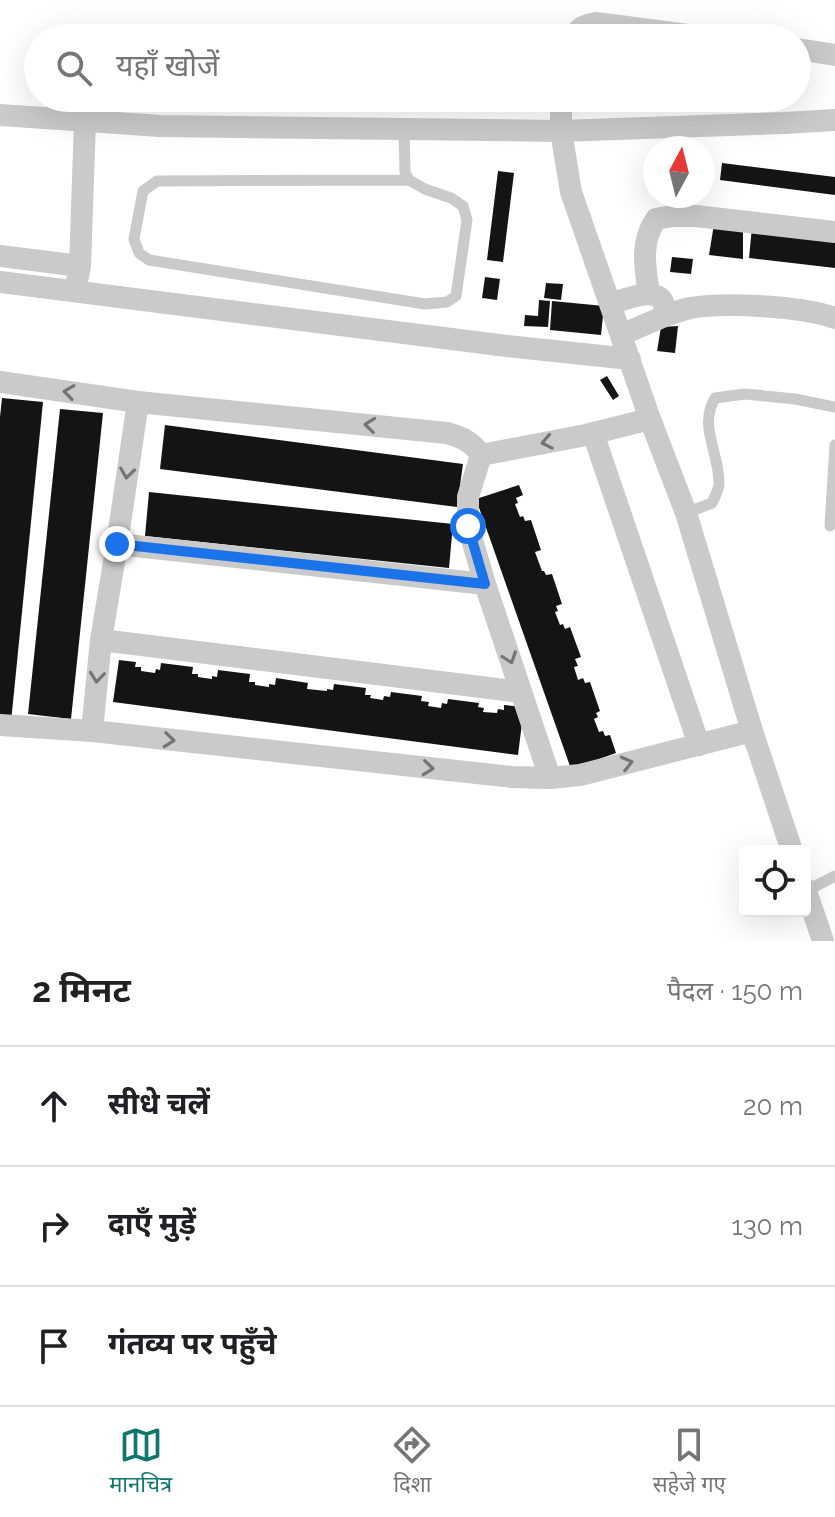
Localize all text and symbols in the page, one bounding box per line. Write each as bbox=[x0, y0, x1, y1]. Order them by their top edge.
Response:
search box bbox=[24, 24, 811, 112]
icon: search bbox=[52, 46, 96, 90]
text: यहाँ खोजें bbox=[116, 48, 219, 83]
north arrow bbox=[643, 136, 715, 208]
one-way arrow bbox=[62, 384, 76, 401]
one-way arrow bbox=[363, 416, 376, 433]
one-way arrow bbox=[540, 433, 554, 450]
one-way arrow bbox=[119, 466, 136, 480]
route start bbox=[450, 508, 486, 544]
route end bbox=[99, 526, 135, 562]
one-way arrow bbox=[500, 651, 516, 665]
one-way arrow bbox=[89, 671, 106, 684]
one-way arrow bbox=[163, 731, 176, 748]
one-way arrow bbox=[619, 756, 633, 773]
one-way arrow bbox=[421, 759, 434, 776]
map controls bbox=[739, 845, 811, 917]
button: locate bbox=[739, 845, 811, 917]
text: 2 मिनट bbox=[32, 970, 131, 1010]
text: पैदल · 150 m bbox=[667, 976, 803, 1006]
icon: ahead bbox=[32, 1084, 76, 1128]
text: सीधे चलें bbox=[108, 1086, 210, 1121]
text: 20 m bbox=[743, 1091, 803, 1121]
icon: right bbox=[32, 1204, 76, 1248]
text: दाएँ मुड़ें bbox=[108, 1206, 196, 1241]
text: 130 m bbox=[732, 1211, 803, 1241]
icon: arrive bbox=[32, 1324, 76, 1368]
text: गंतव्य पर पहुँचे bbox=[108, 1326, 277, 1361]
tab: मानचित्र bbox=[109, 1423, 172, 1501]
tab: दिशा bbox=[390, 1423, 434, 1501]
tab: सहेजे गए bbox=[653, 1423, 726, 1501]

